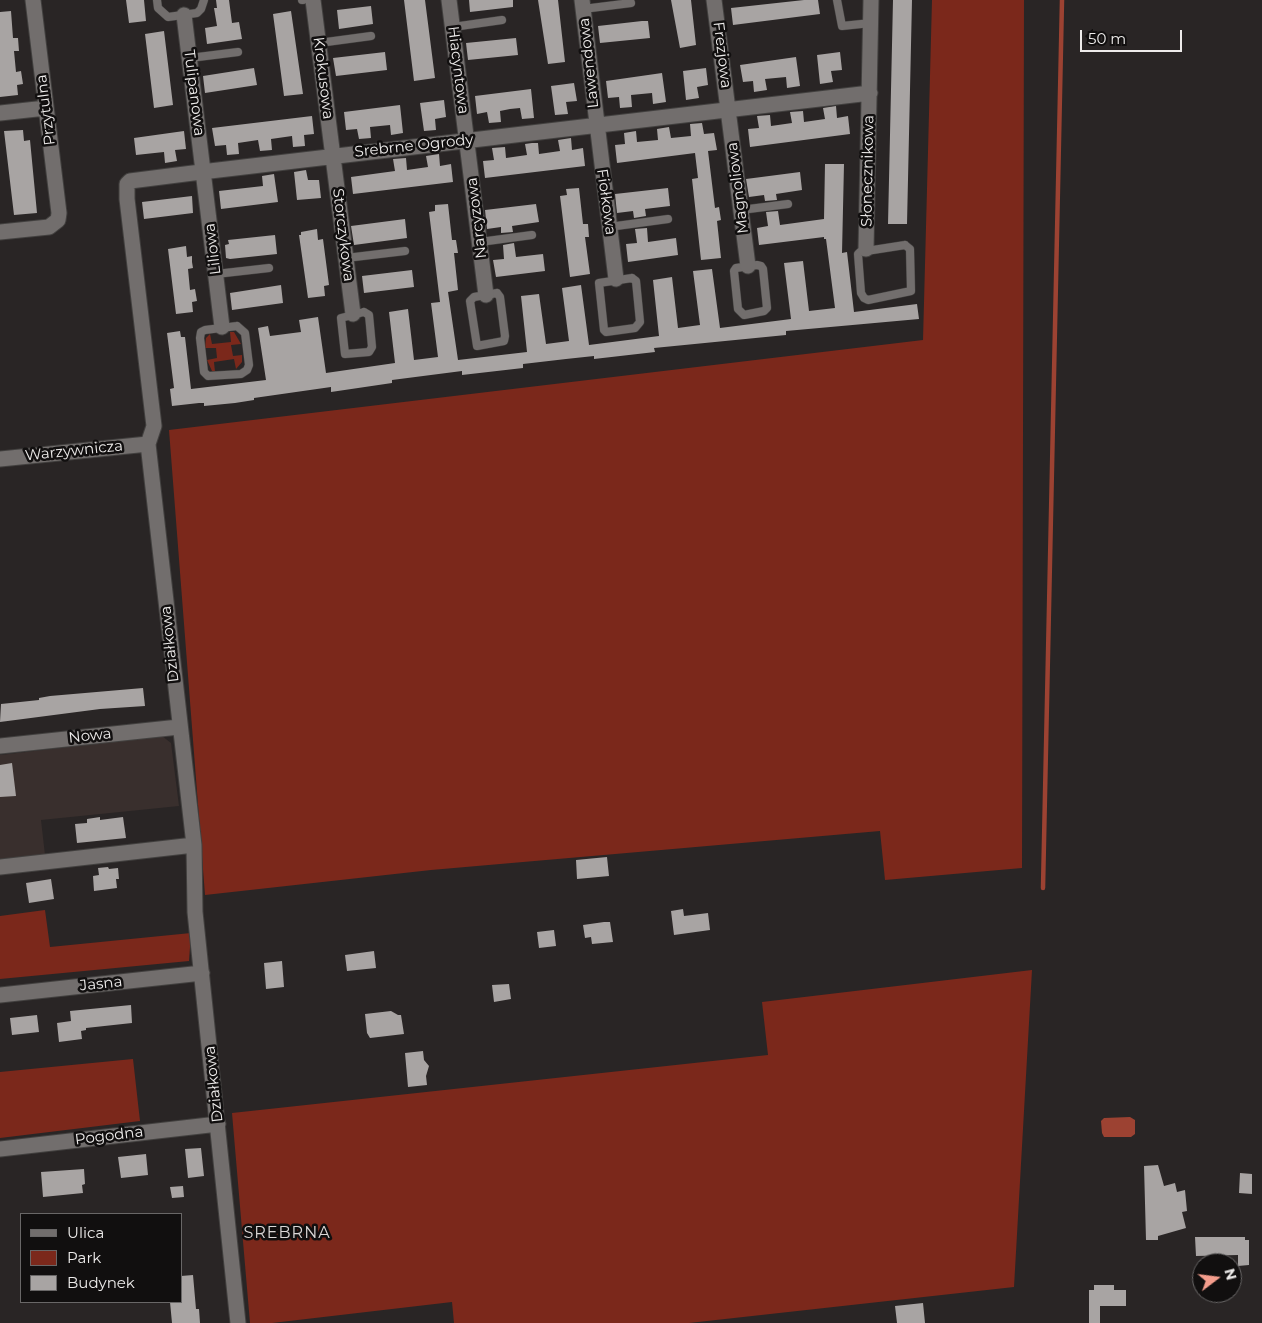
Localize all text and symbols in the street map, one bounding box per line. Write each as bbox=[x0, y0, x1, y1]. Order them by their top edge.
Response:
street label: Lawendowa bbox=[575, 17, 603, 109]
scale bar bbox=[1082, 20, 1184, 52]
street label: Frezjowa bbox=[709, 21, 735, 89]
street label: Hiacyntowa bbox=[444, 25, 472, 115]
text: 50 m bbox=[1088, 29, 1126, 48]
street label: Krokusowa bbox=[309, 36, 337, 120]
street label: Tulipanowa bbox=[180, 49, 208, 137]
street label: Przytulna bbox=[33, 74, 59, 146]
street label: Słonecznikowa bbox=[858, 115, 878, 227]
street label: Srebrne Ogrody bbox=[354, 131, 474, 161]
street label: Magnoliowa bbox=[723, 141, 753, 235]
street label: Fiołkowa bbox=[592, 168, 620, 236]
street label: Narcyzowa bbox=[463, 176, 491, 260]
street label: Storczykowa bbox=[328, 187, 358, 283]
street label: Liliowa bbox=[201, 222, 225, 276]
street label: Warzywnicza bbox=[24, 437, 124, 465]
street label: Działkowa bbox=[157, 605, 183, 683]
street label: Nowa bbox=[68, 725, 112, 747]
street label: Jasna bbox=[79, 973, 123, 995]
street label: Działkowa bbox=[201, 1045, 227, 1123]
street label: Pogodna bbox=[74, 1123, 144, 1149]
legend bbox=[20, 1213, 182, 1303]
text: Ulica bbox=[67, 1223, 104, 1242]
district label: SREBRNA bbox=[243, 1223, 331, 1243]
text: Park bbox=[67, 1248, 101, 1267]
north arrow bbox=[1192, 1253, 1242, 1303]
text: N bbox=[1220, 1267, 1241, 1282]
text: Budynek bbox=[67, 1273, 135, 1292]

